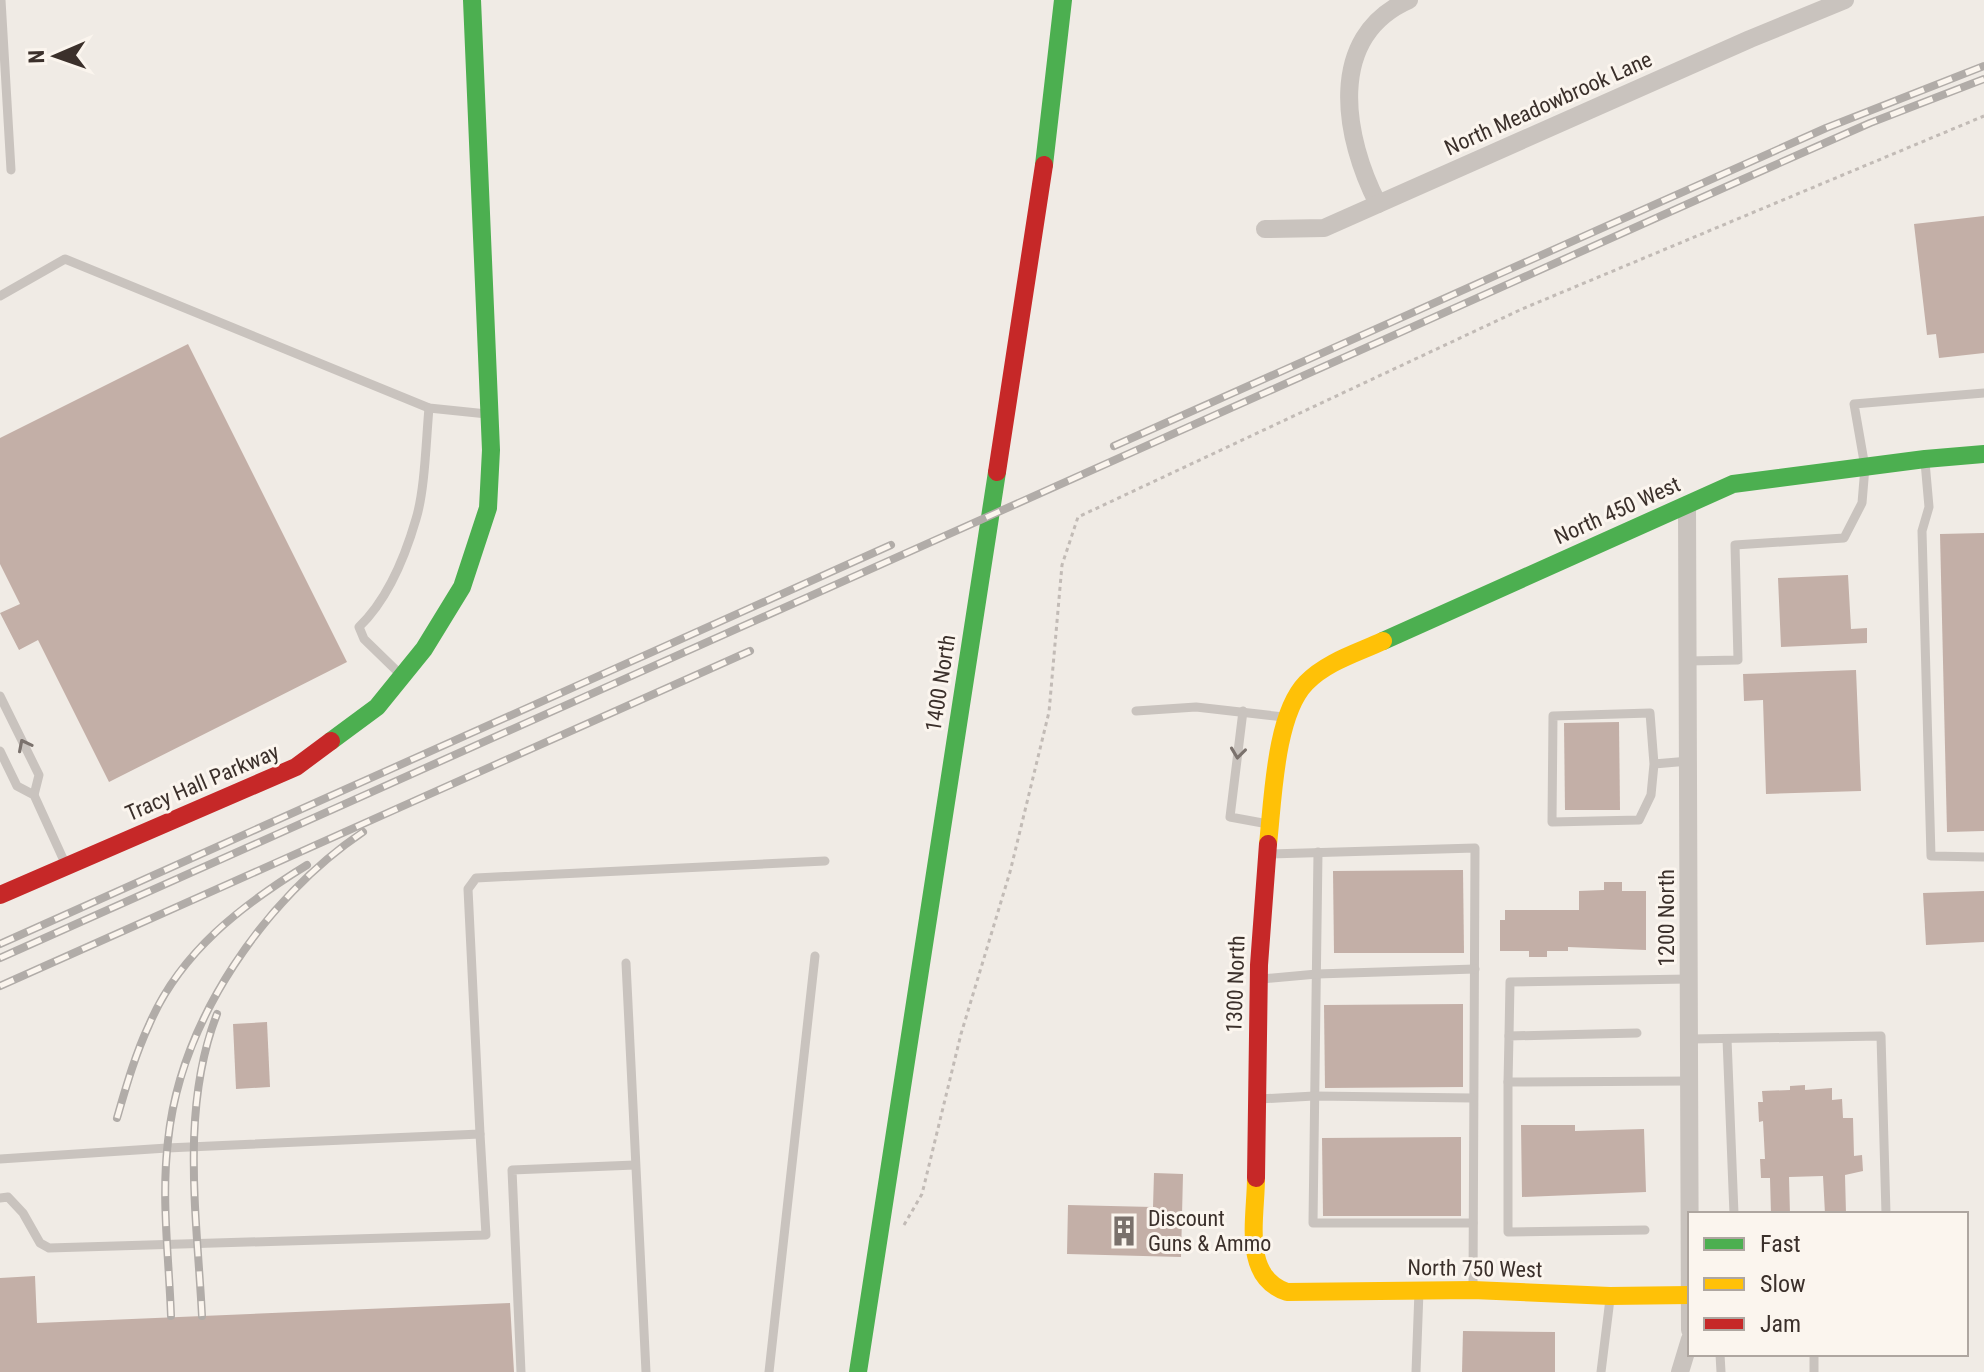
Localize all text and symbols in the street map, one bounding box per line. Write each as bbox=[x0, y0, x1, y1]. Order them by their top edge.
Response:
north arrow bbox=[16, 16, 96, 96]
street label: North Meadowbrook Lane bbox=[1441, 46, 1656, 160]
text: N bbox=[24, 50, 49, 64]
street label: North 450 West bbox=[1550, 472, 1684, 549]
street label: 1400 North bbox=[921, 633, 960, 733]
one-way arrow bbox=[18, 739, 34, 753]
street label: Tracy Hall Parkway bbox=[122, 739, 283, 826]
one-way arrow bbox=[1229, 747, 1246, 760]
street label: 1200 North bbox=[1654, 869, 1679, 967]
street label: 1300 North bbox=[1221, 935, 1250, 1033]
place label: Discount Guns & Ammo bbox=[1148, 1206, 1271, 1256]
legend bbox=[1688, 1212, 1968, 1356]
building icon: Discount Guns & Ammo bbox=[1107, 1214, 1141, 1248]
text: Fast bbox=[1760, 1230, 1801, 1258]
street label: North 750 West bbox=[1407, 1255, 1543, 1282]
text: Slow bbox=[1760, 1270, 1806, 1298]
text: Jam bbox=[1760, 1310, 1801, 1338]

